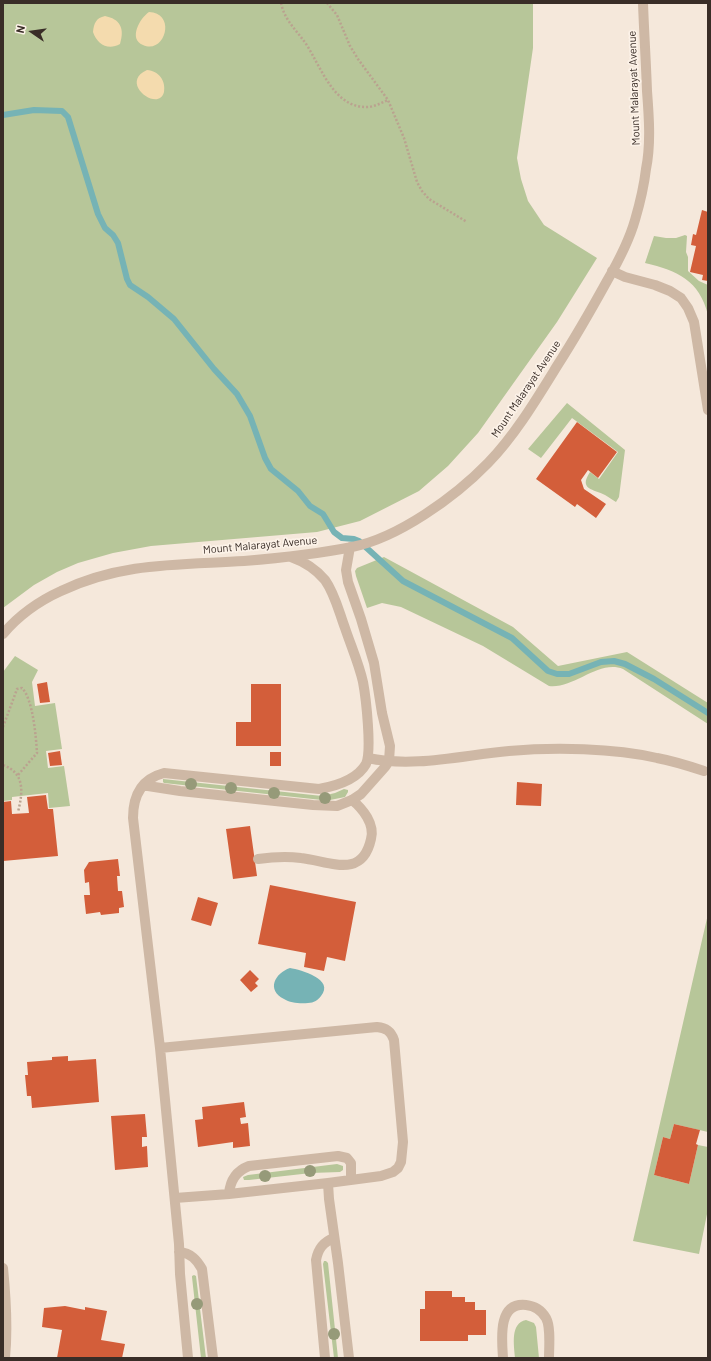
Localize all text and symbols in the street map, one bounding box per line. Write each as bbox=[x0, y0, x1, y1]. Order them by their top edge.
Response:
north arrow bbox=[12, 12, 52, 52]
text: N bbox=[13, 24, 27, 34]
street label: Mount Malarayat Avenue bbox=[625, 30, 643, 146]
street label: Mount Malarayat Avenue bbox=[488, 338, 564, 440]
street label: Mount Malarayat Avenue bbox=[202, 533, 318, 557]

